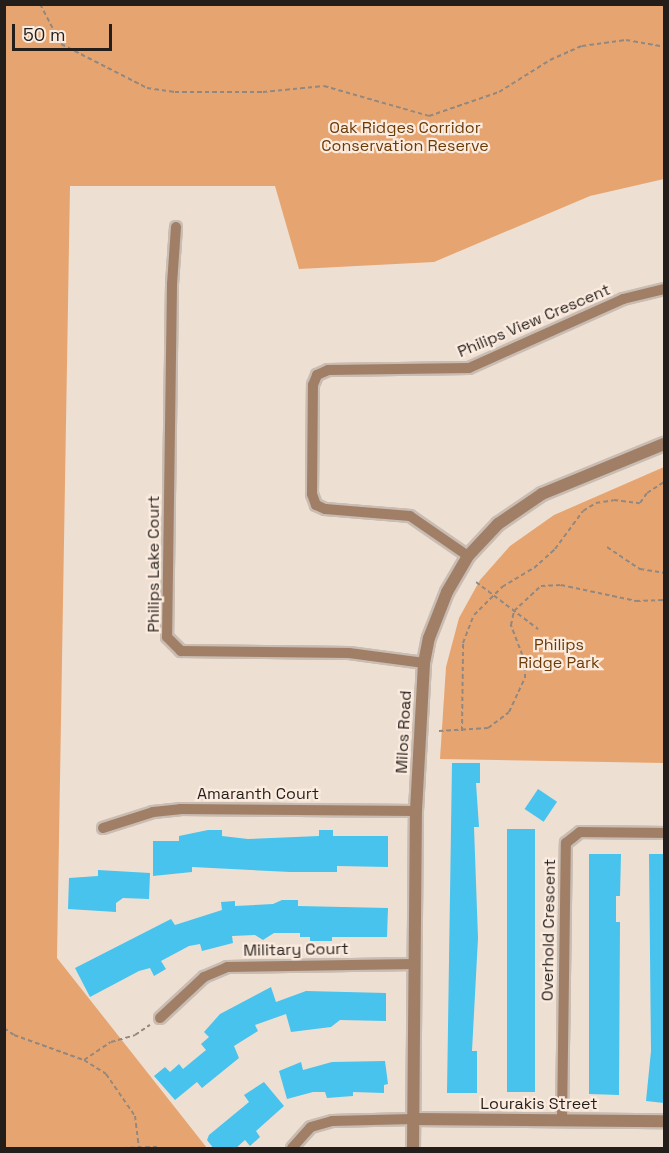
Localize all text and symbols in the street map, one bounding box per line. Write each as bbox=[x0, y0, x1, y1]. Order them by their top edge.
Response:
scale bar bbox=[15, 12, 116, 50]
text: 50 m bbox=[23, 23, 65, 46]
park label: Oak Ridges Corridor Conservation Reserve bbox=[321, 118, 489, 156]
street label: Philips View Crescent bbox=[455, 280, 613, 362]
street label: Philips Lake Court bbox=[144, 495, 164, 633]
park label: Philips Ridge Park bbox=[518, 635, 600, 673]
street label: Milos Road bbox=[392, 690, 416, 774]
street label: Amaranth Court bbox=[197, 784, 319, 804]
street label: Overhold Crescent bbox=[538, 859, 560, 1001]
street label: Military Court bbox=[243, 939, 349, 961]
street label: Lourakis Street bbox=[480, 1094, 598, 1114]

